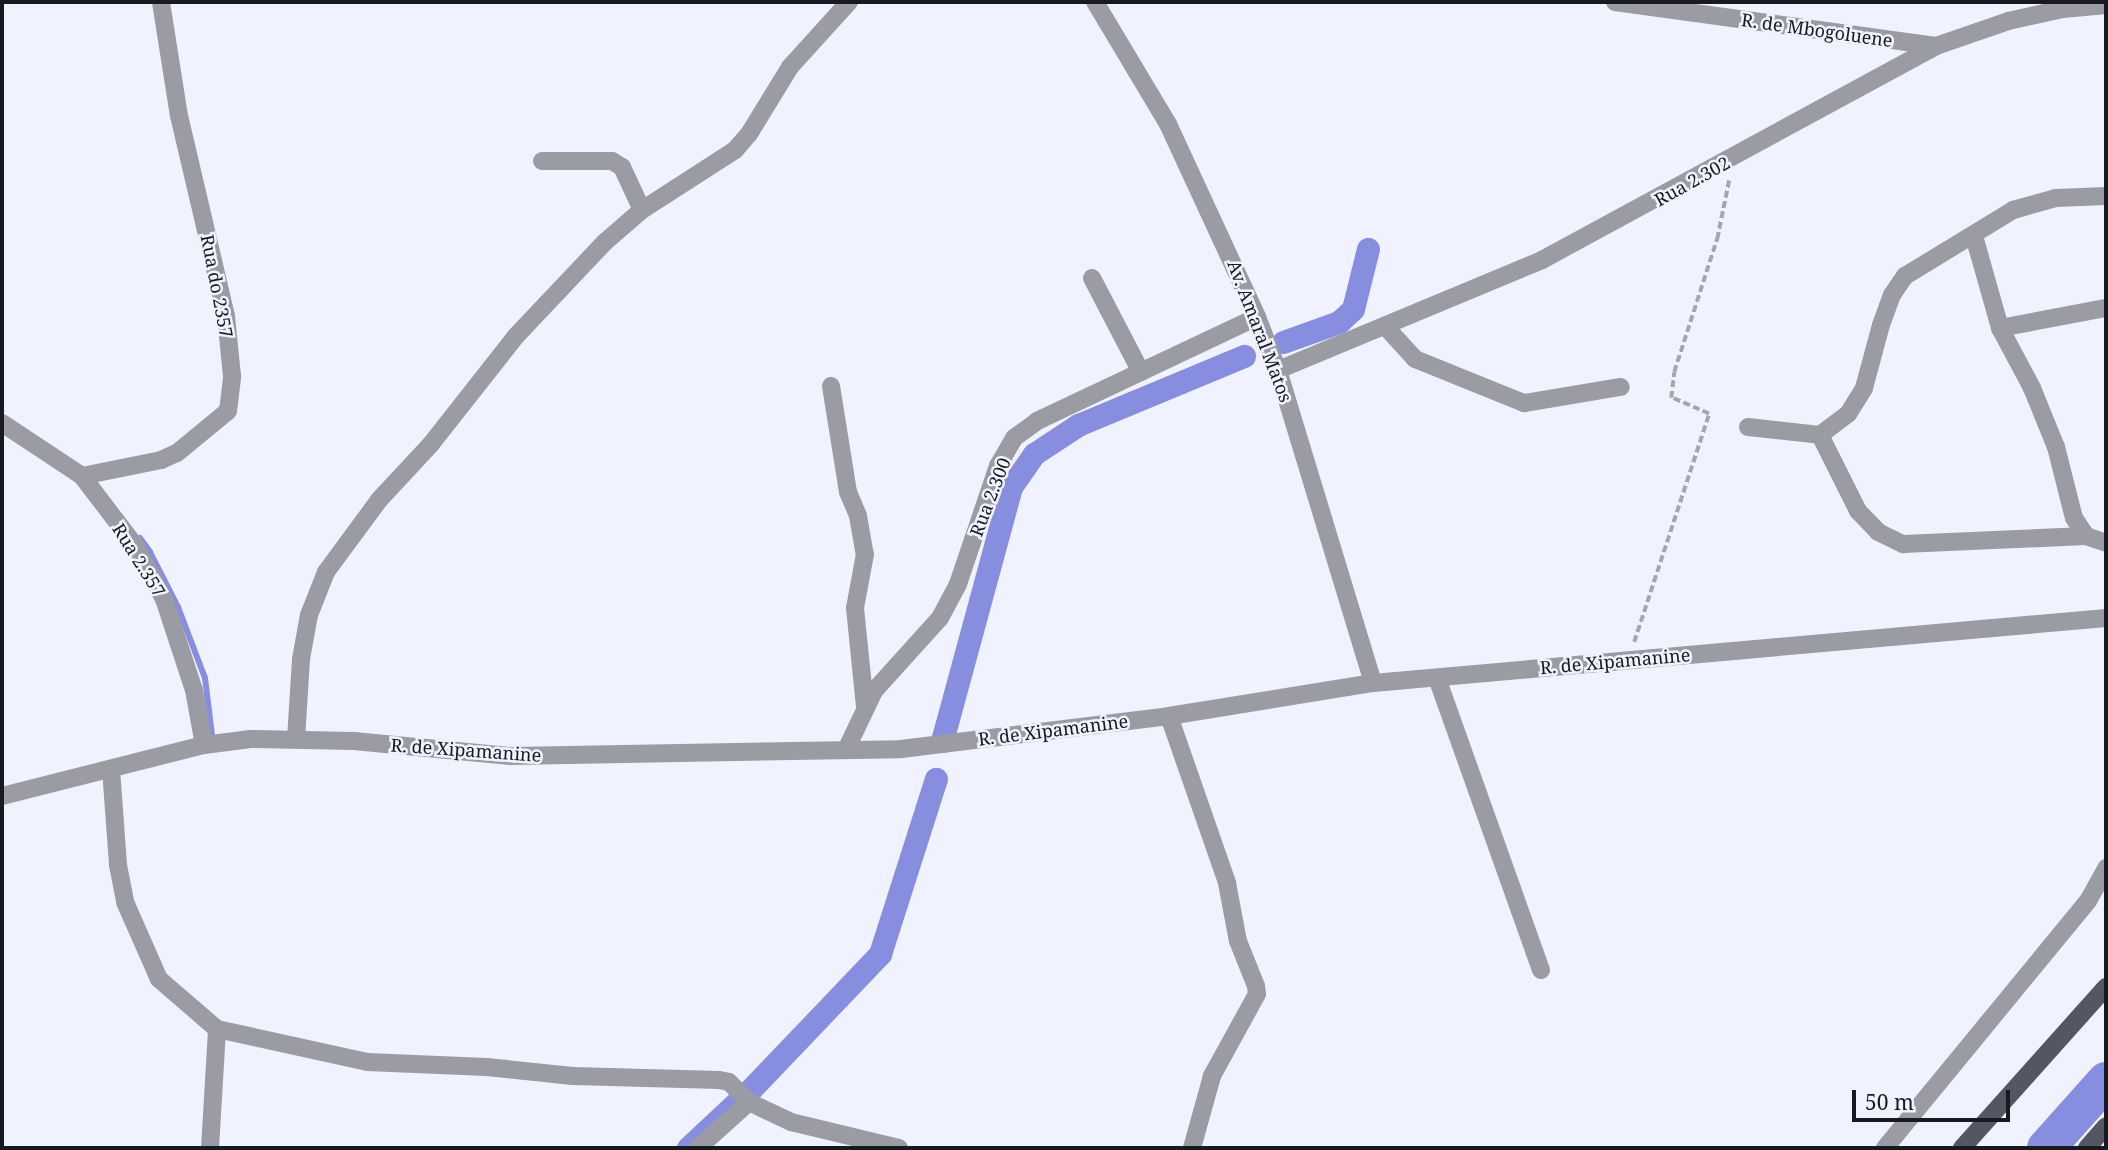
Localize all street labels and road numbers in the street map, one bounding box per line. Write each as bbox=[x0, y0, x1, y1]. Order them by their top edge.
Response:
street label: R. de Mbogoluene bbox=[1740, 9, 1894, 51]
street label: Rua 2.302 bbox=[1651, 151, 1733, 211]
street label: Rua do 2357 bbox=[196, 233, 238, 339]
street label: Av. Amaral Matos bbox=[1223, 257, 1297, 405]
street label: Rua 2.300 bbox=[965, 454, 1015, 540]
street label: Rua 2.357 bbox=[108, 519, 170, 601]
street label: R. de Xipamanine bbox=[1539, 644, 1691, 678]
street label: R. de Xipamanine bbox=[977, 710, 1129, 750]
street label: R. de Xipamanine bbox=[390, 734, 542, 766]

